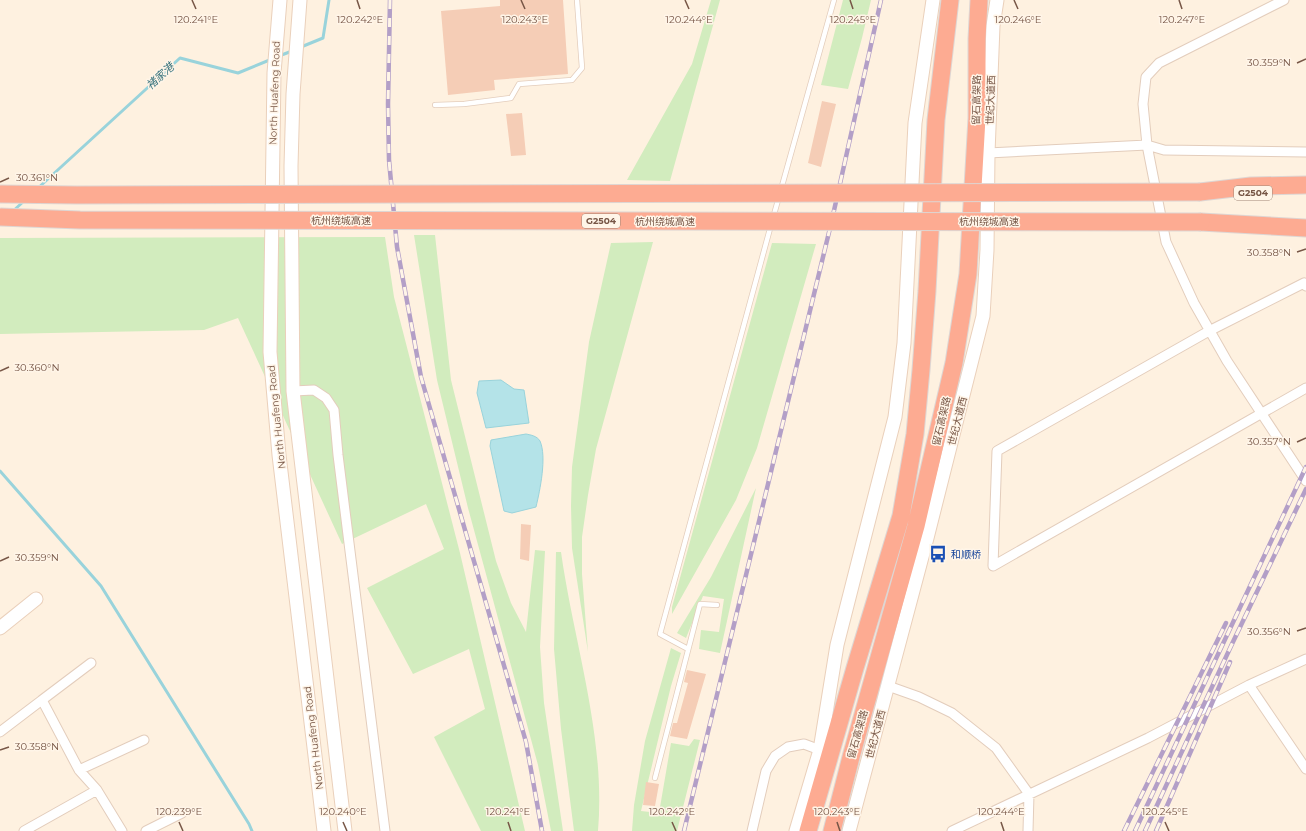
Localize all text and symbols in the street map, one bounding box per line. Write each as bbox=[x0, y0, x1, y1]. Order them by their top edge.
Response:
text: 120.241°E bbox=[174, 13, 218, 26]
text: 120.242°E bbox=[337, 13, 384, 26]
text: 120.243°E bbox=[502, 13, 548, 26]
text: 120.244°E bbox=[665, 13, 713, 26]
text: 120.245°E bbox=[830, 13, 877, 26]
text: 120.246°E bbox=[995, 13, 1042, 26]
text: 120.247°E bbox=[1159, 13, 1205, 26]
street label: North Huafeng Road bbox=[266, 41, 283, 145]
text: 30.359°N bbox=[1247, 56, 1291, 69]
water label: 褚家港 bbox=[143, 58, 178, 92]
street label: 留石高架路 bbox=[970, 75, 983, 125]
street label: 世纪大道西 bbox=[983, 75, 998, 125]
text: 30.361°N bbox=[16, 171, 58, 184]
road number: G2504 bbox=[1234, 186, 1272, 200]
street label: 杭州绕城高速 bbox=[311, 214, 371, 227]
road number: G2504 bbox=[582, 214, 620, 228]
street label: 杭州绕城高速 bbox=[635, 215, 695, 228]
street label: 杭州绕城高速 bbox=[959, 215, 1019, 228]
text: 30.358°N bbox=[1247, 246, 1291, 259]
text: 30.360°N bbox=[14, 361, 60, 374]
street label: North Huafeng Road bbox=[265, 364, 288, 470]
street label: 留石高架路 bbox=[930, 395, 953, 447]
street label: 世纪大道西 bbox=[945, 395, 970, 447]
text: 30.357°N bbox=[1247, 435, 1291, 448]
bus stop icon: 和顺桥 bbox=[928, 544, 948, 564]
place label: 和顺桥 bbox=[951, 548, 981, 561]
text: 30.359°N bbox=[15, 551, 59, 564]
text: 30.356°N bbox=[1247, 625, 1291, 638]
street label: North Huafeng Road bbox=[301, 685, 326, 791]
street label: 留石高架路 bbox=[844, 708, 871, 760]
street label: 世纪大道西 bbox=[863, 708, 888, 760]
text: 30.358°N bbox=[15, 740, 59, 753]
text: 120.239°E bbox=[156, 805, 202, 818]
text: 120.240°E bbox=[319, 805, 367, 818]
text: 120.241°E bbox=[486, 805, 530, 818]
text: 120.242°E bbox=[649, 805, 696, 818]
text: 120.243°E bbox=[814, 805, 860, 818]
text: 120.244°E bbox=[977, 805, 1025, 818]
text: 120.245°E bbox=[1142, 805, 1189, 818]

